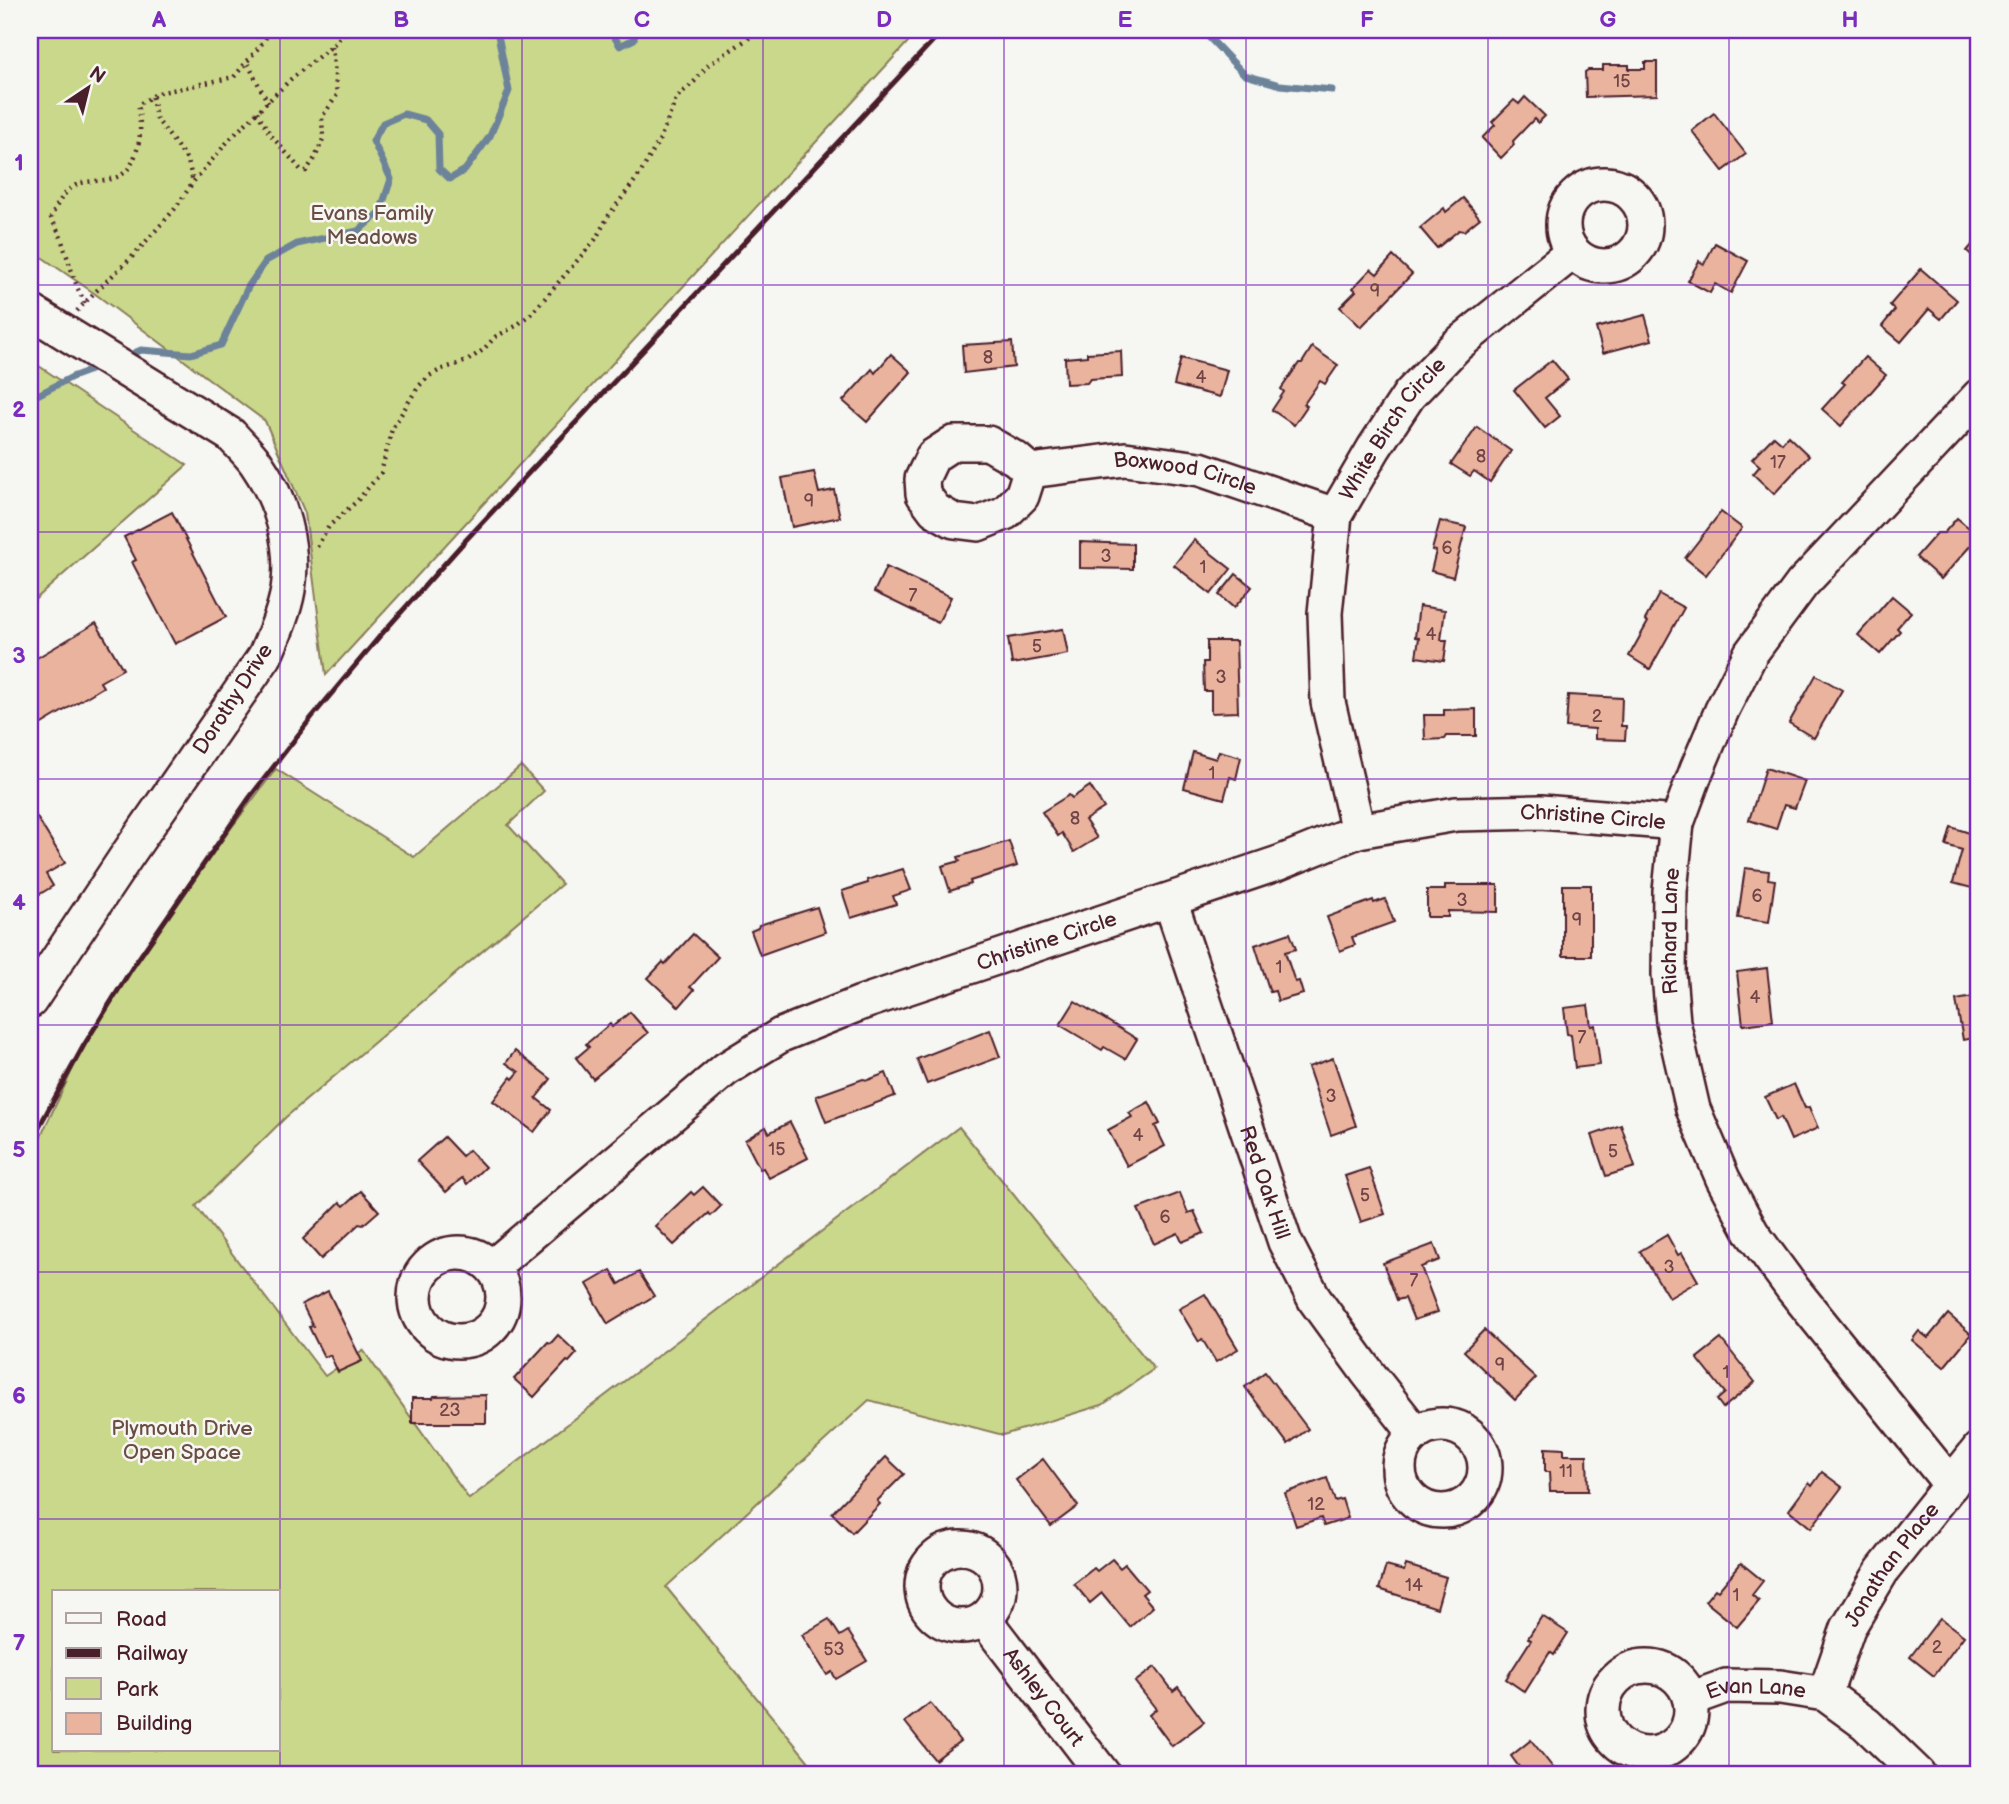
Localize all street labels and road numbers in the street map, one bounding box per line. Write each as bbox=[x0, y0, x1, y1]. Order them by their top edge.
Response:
street label: White Birch Circle bbox=[1334, 352, 1451, 504]
street label: Boxwood Circle bbox=[1112, 446, 1260, 500]
street label: Dorothy Drive bbox=[188, 639, 278, 759]
street label: Christine Circle bbox=[1520, 799, 1667, 835]
street label: Richard Lane bbox=[1656, 866, 1685, 996]
street label: Christine Circle bbox=[973, 906, 1120, 976]
street label: Red Oak Hill bbox=[1234, 1122, 1296, 1243]
street label: Jonathan Place bbox=[1839, 1497, 1944, 1631]
street label: Ashley Court bbox=[998, 1643, 1090, 1751]
street label: Evan Lane bbox=[1702, 1673, 1808, 1705]

